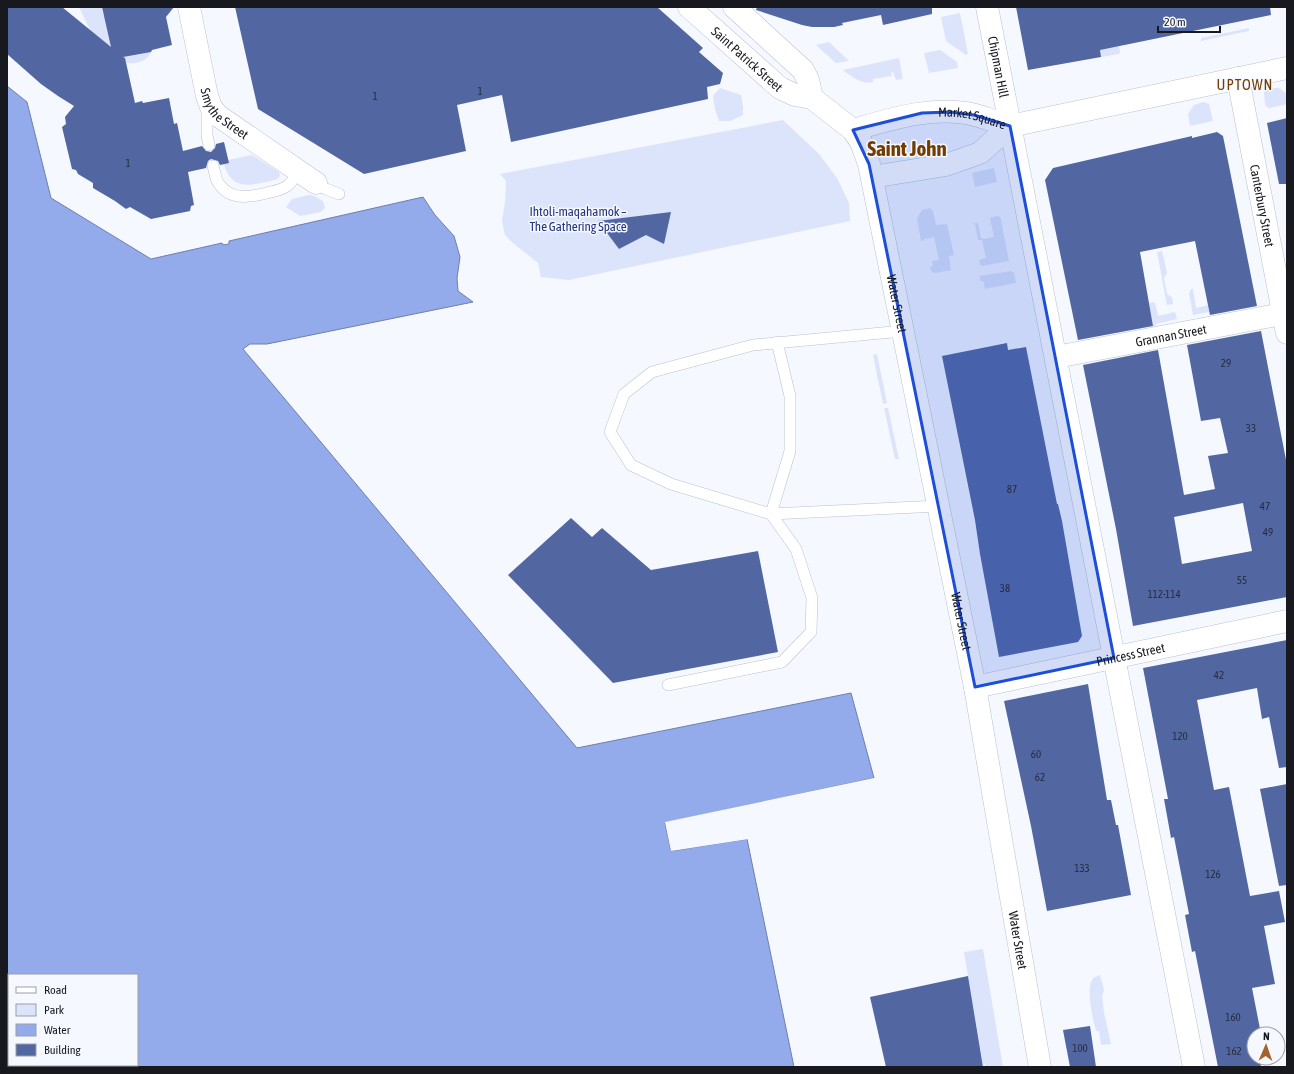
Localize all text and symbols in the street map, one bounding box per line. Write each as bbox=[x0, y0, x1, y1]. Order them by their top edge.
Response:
scale bar bbox=[1158, 8, 1220, 34]
text: 20 m bbox=[1164, 15, 1186, 29]
street label: Saint Patrick Street bbox=[709, 23, 786, 95]
street label: Chipman Hill bbox=[985, 35, 1012, 99]
district label: UPTOWN bbox=[1217, 76, 1273, 93]
house number: 1 bbox=[477, 85, 483, 97]
street label: Smythe Street bbox=[198, 87, 252, 142]
house number: 1 bbox=[372, 90, 378, 102]
street label: Market Square bbox=[938, 104, 1008, 132]
district label: Saint John bbox=[867, 136, 947, 160]
house number: 1 bbox=[125, 157, 131, 169]
street label: Canterbury Street bbox=[1247, 163, 1278, 248]
park label: Ihtoli-maqahamok – The Gathering Space bbox=[529, 204, 627, 234]
street label: Water Street bbox=[884, 273, 911, 334]
street label: Grannan Street bbox=[1134, 321, 1208, 349]
house number: 29 bbox=[1221, 357, 1231, 369]
house number: 33 bbox=[1246, 422, 1256, 434]
house number: 87 bbox=[1007, 483, 1017, 495]
house number: 47 bbox=[1260, 500, 1270, 512]
house number: 49 bbox=[1263, 526, 1273, 538]
house number: 55 bbox=[1237, 574, 1247, 586]
house number: 38 bbox=[1000, 582, 1010, 594]
house number: 112-114 bbox=[1147, 588, 1181, 600]
street label: Water Street bbox=[948, 591, 975, 652]
street label: Princess Street bbox=[1095, 639, 1166, 669]
house number: 42 bbox=[1214, 669, 1224, 681]
house number: 120 bbox=[1172, 730, 1188, 742]
house number: 60 bbox=[1031, 748, 1041, 760]
house number: 62 bbox=[1035, 771, 1045, 783]
house number: 133 bbox=[1074, 862, 1090, 874]
house number: 126 bbox=[1205, 868, 1221, 880]
street label: Water Street bbox=[1006, 910, 1031, 971]
legend bbox=[8, 974, 138, 1066]
text: Road bbox=[44, 983, 67, 997]
text: Park bbox=[44, 1003, 65, 1017]
house number: 160 bbox=[1225, 1011, 1241, 1023]
text: Water bbox=[44, 1023, 71, 1037]
north arrow bbox=[1246, 1026, 1286, 1066]
text: N bbox=[1263, 1030, 1270, 1042]
house number: 100 bbox=[1072, 1042, 1088, 1054]
text: Building bbox=[44, 1043, 82, 1057]
house number: 162 bbox=[1226, 1045, 1242, 1057]

